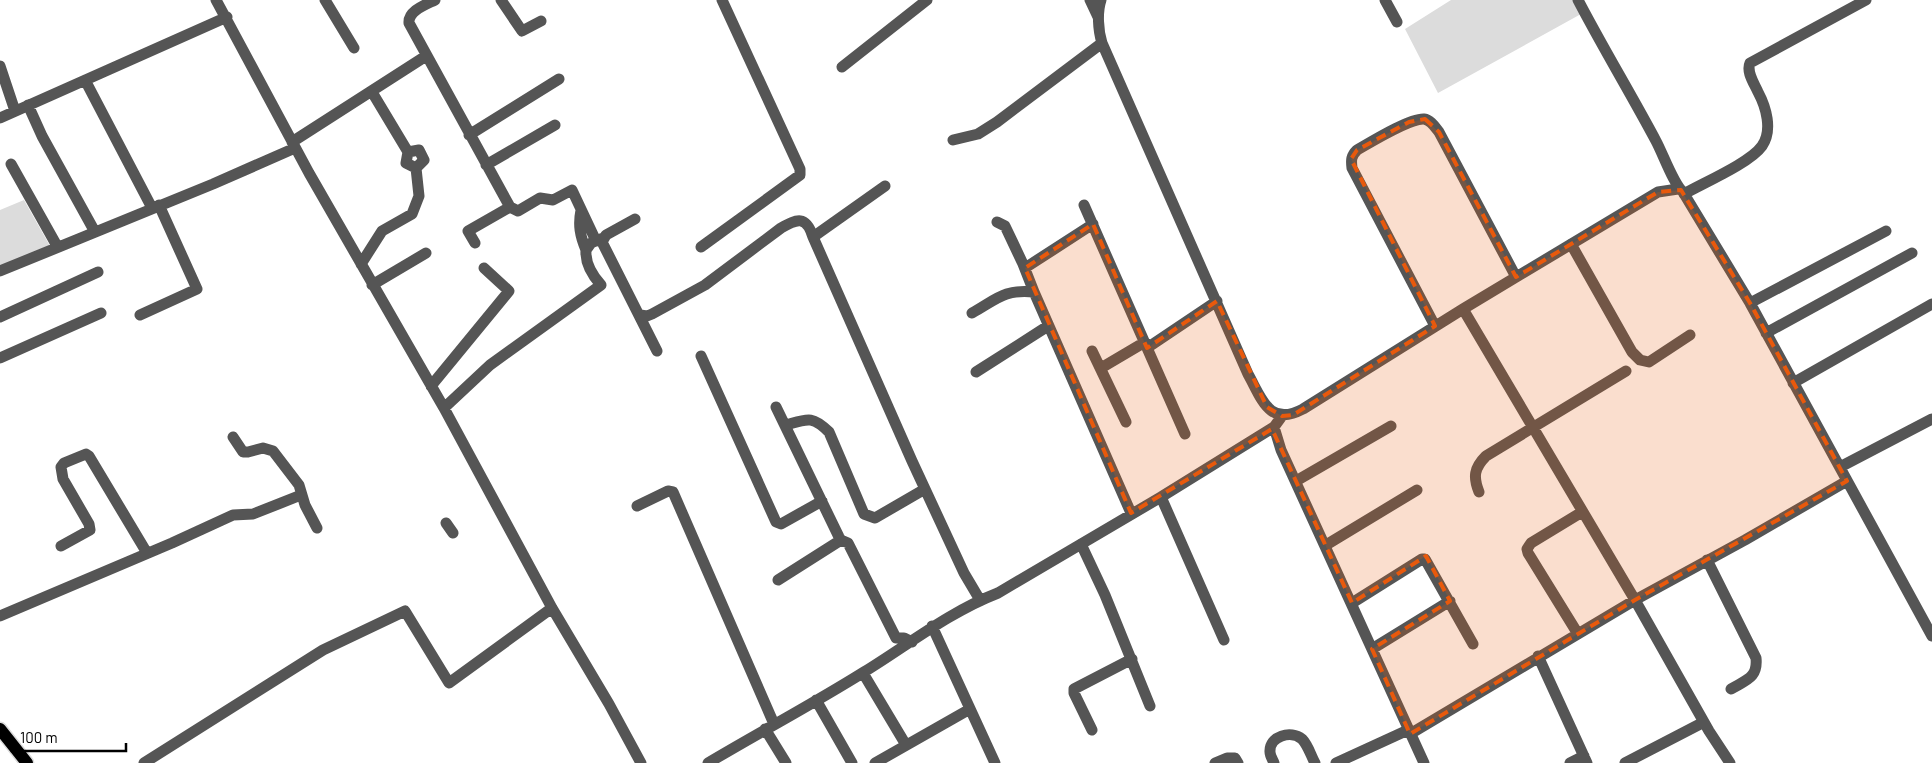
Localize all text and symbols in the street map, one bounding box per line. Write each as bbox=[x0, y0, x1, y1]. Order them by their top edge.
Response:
scale bar bbox=[12, 720, 126, 752]
text: 100 m bbox=[20, 728, 58, 746]

